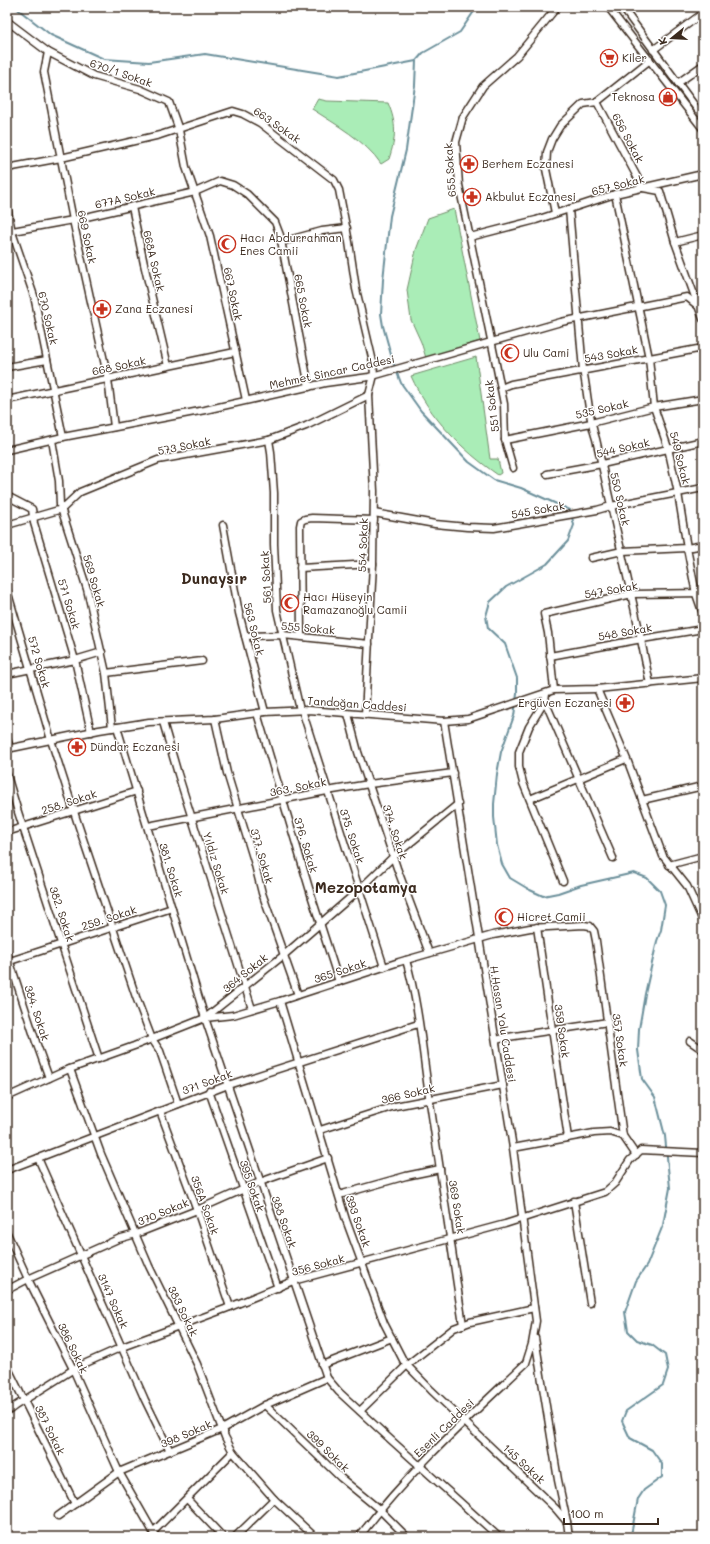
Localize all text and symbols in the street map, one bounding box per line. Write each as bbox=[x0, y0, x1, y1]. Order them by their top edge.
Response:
north arrow bbox=[652, 18, 692, 58]
text: K bbox=[654, 35, 670, 47]
supermarket icon: Kiler bbox=[599, 48, 619, 68]
place label: Kiler bbox=[622, 50, 647, 65]
street label: 670/1 Sokak bbox=[88, 55, 154, 90]
shop icon: Teknosa bbox=[658, 87, 678, 107]
place label: Teknosa bbox=[611, 89, 655, 104]
street label: 663 Sokak bbox=[251, 103, 304, 146]
street label: 656 Sokak bbox=[609, 110, 648, 165]
street label: 655 Sokak bbox=[440, 142, 459, 198]
pharmacy icon: Berhem Eczanesi bbox=[459, 154, 479, 174]
place label: Berhem Eczanesi bbox=[482, 156, 574, 171]
street label: 657 Sokak bbox=[590, 171, 646, 198]
street label: 677A Sokak bbox=[93, 183, 157, 212]
pharmacy icon: Akbulut Eczanesi bbox=[462, 187, 482, 207]
place label: Akbulut Eczanesi bbox=[485, 189, 576, 204]
street label: 669 Sokak bbox=[74, 209, 101, 265]
street label: 668A Sokak bbox=[140, 229, 169, 293]
place label: Hacı Abdurrahman Enes Camii bbox=[240, 230, 342, 258]
mosque icon: Hacı Abdurrahman Enes Camii bbox=[217, 234, 237, 254]
street label: 667 Sokak bbox=[221, 266, 246, 322]
street label: 665 Sokak bbox=[291, 273, 316, 329]
street label: 670 Sokak bbox=[35, 290, 62, 346]
pharmacy icon: Zana Eczanesi bbox=[92, 299, 112, 319]
place label: Zana Eczanesi bbox=[115, 301, 193, 316]
street label: 543 Sokak bbox=[583, 341, 639, 366]
mosque icon: Ulu Cami bbox=[500, 343, 520, 363]
place label: Ulu Cami bbox=[523, 345, 569, 360]
street label: Mehmet Sincar Caddesi bbox=[268, 351, 396, 392]
street label: 668 Sokak bbox=[91, 352, 147, 379]
street label: 551 Sokak bbox=[481, 379, 502, 433]
street label: 535 Sokak bbox=[574, 395, 630, 422]
street label: 549 Sokak bbox=[667, 430, 694, 486]
street label: 573 Sokak bbox=[156, 433, 212, 458]
street label: 544 Sokak bbox=[595, 434, 651, 461]
street label: 550 Sokak bbox=[607, 471, 634, 527]
street label: 545 Sokak bbox=[510, 497, 566, 522]
street label: 554 Sokak bbox=[354, 518, 371, 572]
street label: 561 Sokak bbox=[257, 550, 274, 604]
street label: 569 Sokak bbox=[80, 553, 109, 609]
district label: Dunaysır bbox=[181, 568, 247, 588]
street label: 571 Sokak bbox=[55, 577, 84, 631]
street label: 547 Sokak bbox=[583, 577, 639, 602]
place label: Hacı Hüseyin Ramazanoğlu Camii bbox=[303, 589, 407, 617]
mosque icon: Hacı Hüseyin Ramazanoğlu Camii bbox=[280, 593, 300, 613]
street label: 563 Sokak bbox=[241, 601, 268, 657]
street label: 555 Sokak bbox=[280, 618, 336, 637]
street label: 548 Sokak bbox=[597, 619, 653, 644]
street label: 572 Sokak bbox=[25, 634, 54, 690]
street label: Tandoğan Caddesi bbox=[307, 693, 407, 714]
pharmacy icon: Ergüven Eczanesi bbox=[615, 693, 635, 713]
place label: Ergüven Eczanesi bbox=[518, 695, 612, 710]
pharmacy icon: Dündar Eczanesi bbox=[67, 737, 87, 757]
place label: Dündar Eczanesi bbox=[90, 739, 180, 754]
street label: 363. Sokak bbox=[268, 774, 328, 799]
street label: 258. Sokak bbox=[39, 786, 99, 818]
street label: 374. Sokak bbox=[380, 802, 411, 861]
street label: 375. Sokak bbox=[337, 806, 368, 865]
street label: 376. Sokak bbox=[291, 815, 322, 875]
street label: 377. Sokak bbox=[247, 827, 278, 885]
street label: Yıldız Sokak bbox=[200, 830, 233, 896]
street label: 381. Sokak bbox=[156, 841, 187, 899]
district label: Mezopotamya bbox=[315, 877, 417, 897]
street label: 382. Sokak bbox=[46, 884, 79, 944]
street label: 259. Sokak bbox=[79, 902, 138, 933]
mosque icon: Hicret Camii bbox=[494, 907, 514, 927]
place label: Hicret Camii bbox=[517, 909, 586, 924]
street label: 364 Sokak bbox=[219, 950, 271, 996]
street label: 365 Sokak bbox=[312, 955, 368, 986]
street label: H.Hasan Yolu Caddesi bbox=[487, 965, 520, 1083]
street label: 384. Sokak bbox=[21, 983, 54, 1043]
street label: 359 Sokak bbox=[551, 1003, 574, 1059]
street label: 357 Sokak bbox=[609, 1012, 632, 1068]
street label: 371 Sokak bbox=[180, 1065, 234, 1098]
street label: 366 Sokak bbox=[380, 1080, 436, 1107]
street label: 395 Sokak bbox=[237, 1158, 268, 1214]
street label: 356A Sokak bbox=[188, 1173, 223, 1237]
street label: 369 Sokak bbox=[446, 1179, 469, 1235]
street label: 393 Sokak bbox=[343, 1193, 374, 1249]
street label: 370 Sokak bbox=[135, 1194, 191, 1229]
street label: 388 Sokak bbox=[269, 1194, 300, 1250]
street label: 356 Sokak bbox=[290, 1250, 346, 1279]
street label: 3147 Sokak bbox=[95, 1271, 132, 1331]
street label: 383 Sokak bbox=[165, 1283, 202, 1339]
street label: 386 Sokak bbox=[55, 1320, 92, 1376]
street label: Esenli Caddesi bbox=[410, 1395, 477, 1460]
street label: 387 Sokak bbox=[32, 1402, 69, 1457]
street label: 398 Sokak bbox=[158, 1416, 214, 1451]
street label: 399 Sokak bbox=[304, 1426, 353, 1475]
street label: 145 Sokak bbox=[500, 1440, 549, 1487]
scale bar bbox=[564, 1500, 658, 1526]
text: 100 m bbox=[570, 1505, 604, 1521]

